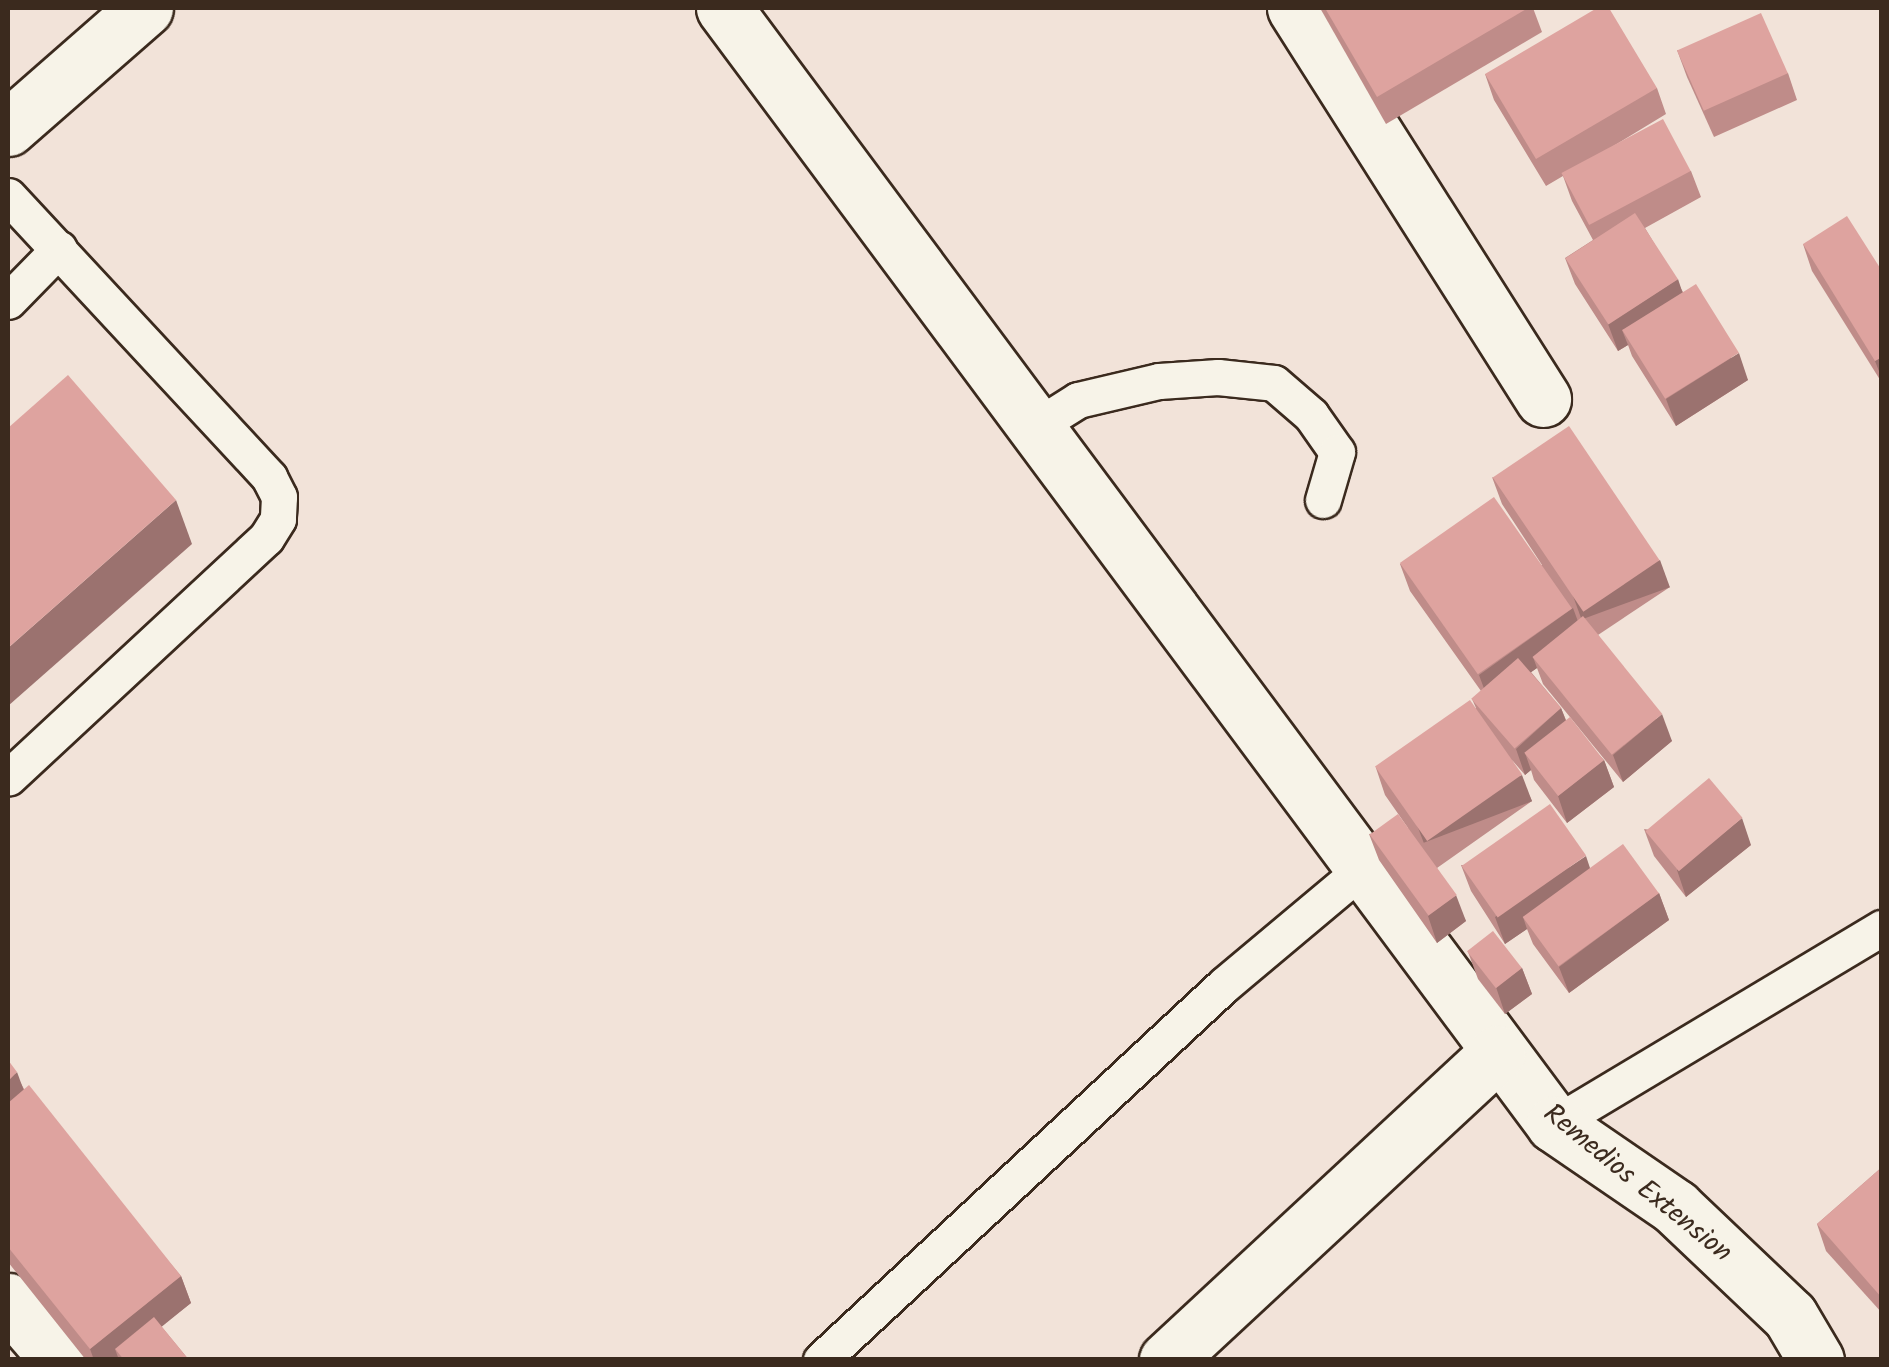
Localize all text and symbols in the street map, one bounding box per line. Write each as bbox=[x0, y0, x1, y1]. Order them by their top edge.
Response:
street label: Remedios Extension bbox=[1536, 1098, 1738, 1270]

